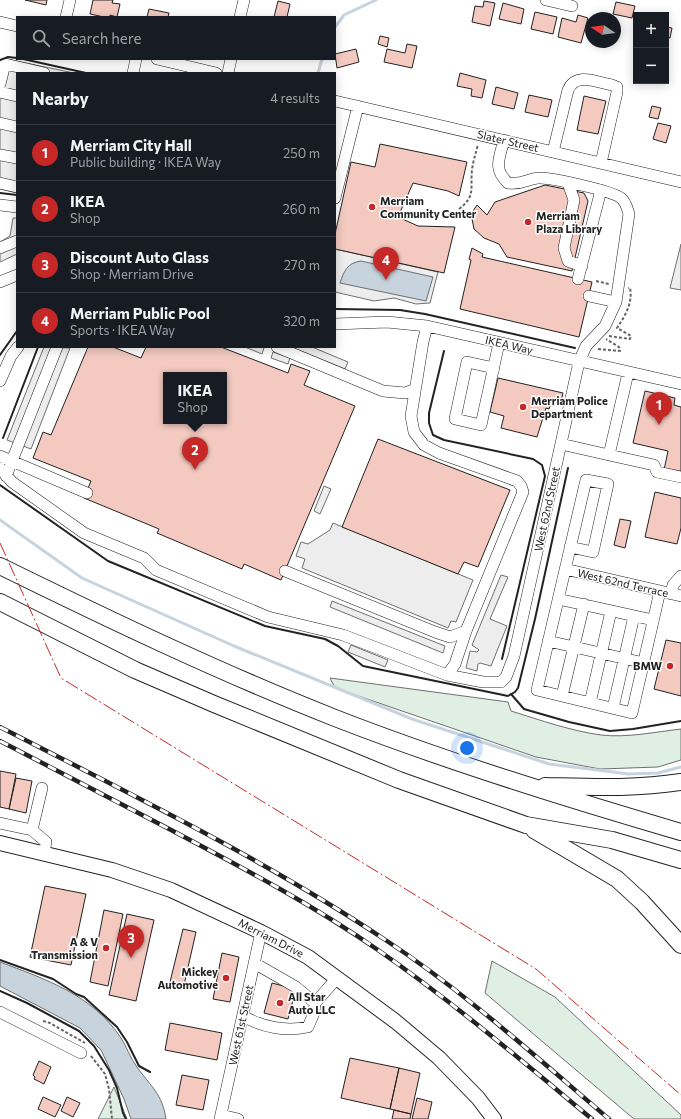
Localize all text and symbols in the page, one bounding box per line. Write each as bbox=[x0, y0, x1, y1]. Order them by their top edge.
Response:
north arrow bbox=[585, 12, 621, 48]
map controls bbox=[633, 12, 669, 84]
button: + bbox=[633, 12, 669, 48]
search box bbox=[16, 16, 336, 60]
icon: search bbox=[30, 27, 52, 49]
text: Search here bbox=[62, 29, 141, 47]
button: − bbox=[633, 48, 669, 84]
text: Nearby bbox=[32, 88, 89, 109]
text: 4 results bbox=[270, 90, 320, 106]
street label: Slater Street bbox=[476, 127, 541, 154]
text: Merriam City Hall bbox=[70, 136, 192, 154]
text: 1 bbox=[42, 145, 48, 161]
text: 250 m bbox=[283, 145, 320, 161]
text: Public building · IKEA Way bbox=[70, 154, 221, 170]
text: IKEA bbox=[70, 192, 105, 210]
place label: Merriam Community Center bbox=[380, 194, 477, 220]
text: 2 bbox=[41, 201, 49, 217]
text: 260 m bbox=[283, 201, 320, 217]
marker: Merriam Community Center bbox=[367, 202, 377, 212]
place label: Merriam Plaza Library bbox=[536, 209, 602, 235]
text: Shop bbox=[70, 210, 101, 226]
marker: Merriam Plaza Library bbox=[523, 217, 533, 227]
pin: 4 bbox=[373, 247, 399, 280]
text: Discount Auto Glass bbox=[70, 248, 209, 266]
text: 3 bbox=[41, 257, 49, 273]
text: 270 m bbox=[284, 257, 320, 273]
text: Shop · Merriam Drive bbox=[70, 266, 194, 282]
text: Merriam Public Pool bbox=[70, 304, 210, 322]
text: 4 bbox=[41, 313, 49, 329]
text: 320 m bbox=[283, 313, 320, 329]
text: Sports · IKEA Way bbox=[70, 322, 175, 338]
street label: IKEA Way bbox=[484, 333, 535, 356]
popup bbox=[163, 372, 227, 424]
text: IKEA bbox=[178, 381, 212, 399]
pin: 1 bbox=[646, 392, 672, 425]
place label: Merriam Police Department bbox=[531, 394, 608, 420]
text: Shop bbox=[178, 399, 208, 415]
marker: Merriam Police Department bbox=[518, 402, 528, 412]
pin: 2 bbox=[182, 437, 208, 470]
street label: West 62nd Street bbox=[531, 465, 562, 553]
street label: West 62nd Terrace bbox=[576, 566, 670, 599]
place label: BMW bbox=[633, 659, 662, 672]
marker: BMW bbox=[665, 661, 675, 671]
your location bbox=[457, 738, 477, 758]
street label: Merriam Drive bbox=[236, 915, 306, 960]
pin: 3 bbox=[118, 925, 144, 958]
place label: A & V Transmission bbox=[31, 935, 98, 961]
marker: A & V Transmission bbox=[101, 943, 111, 953]
place label: Mickey Automotive bbox=[157, 965, 218, 991]
marker: Mickey Automotive bbox=[221, 973, 231, 983]
street label: West 61st Street bbox=[226, 983, 255, 1066]
place label: All Star Auto LLC bbox=[288, 990, 336, 1016]
marker: All Star Auto LLC bbox=[275, 998, 285, 1008]

